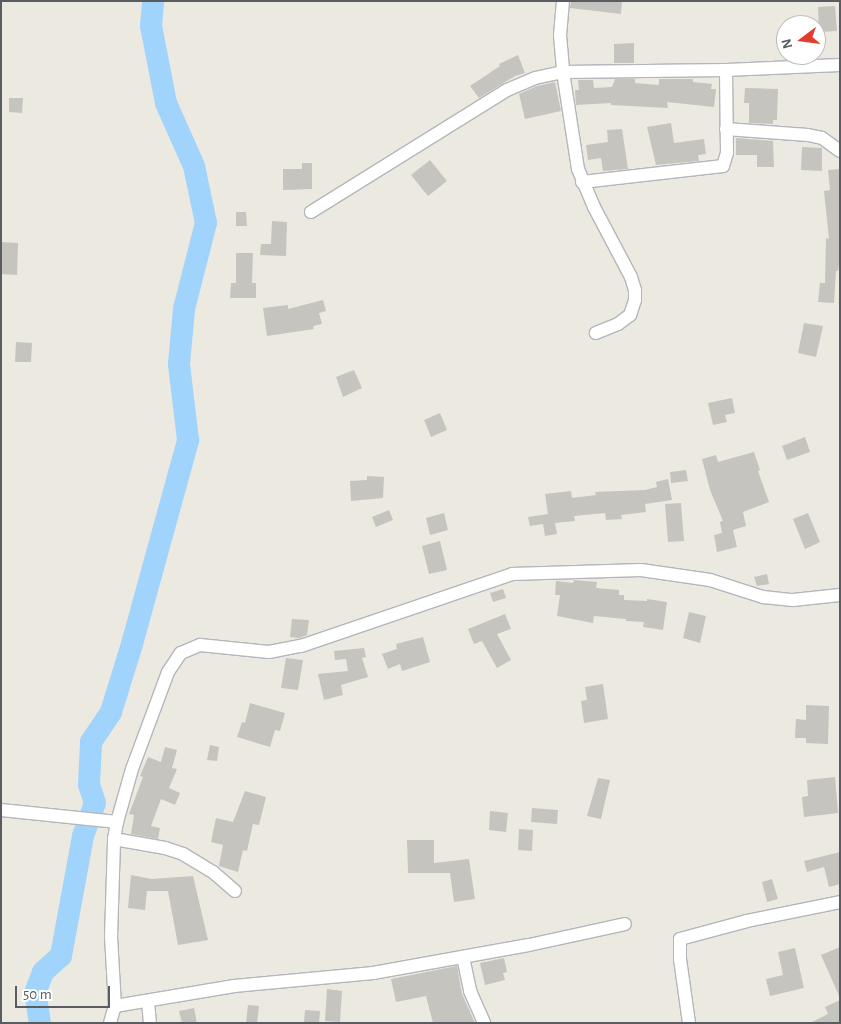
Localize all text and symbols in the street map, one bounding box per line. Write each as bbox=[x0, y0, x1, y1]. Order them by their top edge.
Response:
north arrow bbox=[776, 15, 826, 65]
text: N bbox=[779, 37, 796, 50]
scale bar bbox=[18, 976, 112, 1008]
text: 50 m bbox=[23, 987, 52, 1002]

